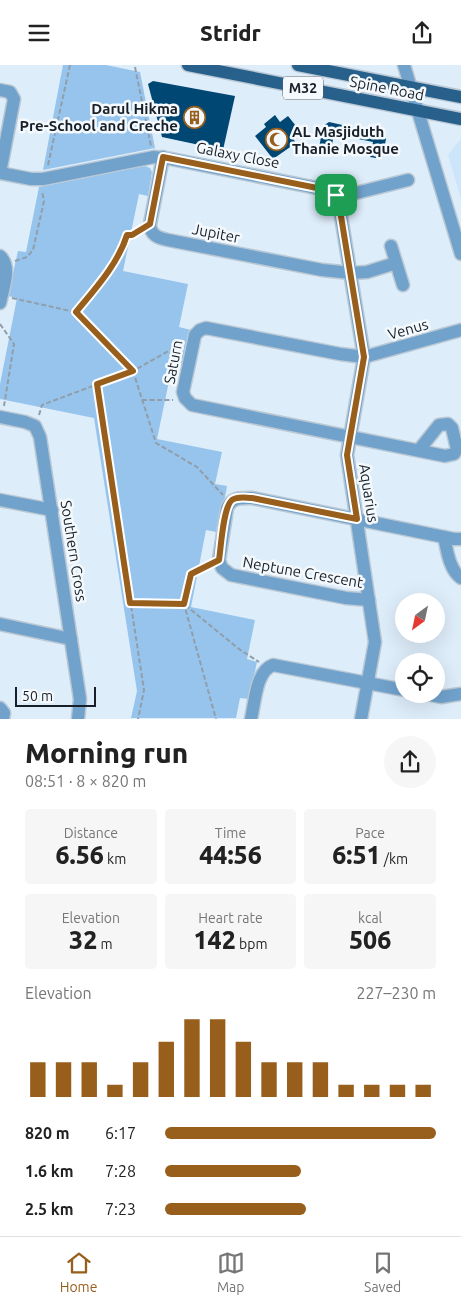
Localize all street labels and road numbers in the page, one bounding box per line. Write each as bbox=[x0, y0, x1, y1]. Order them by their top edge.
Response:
street label: Spine Road bbox=[348, 72, 426, 104]
road number: M32 bbox=[283, 77, 323, 99]
street label: Galaxy Close bbox=[195, 139, 281, 171]
street label: Jupiter bbox=[191, 220, 242, 246]
street label: Venus bbox=[386, 315, 430, 343]
street label: Saturn bbox=[160, 339, 186, 385]
street label: Aquarius bbox=[356, 462, 382, 524]
street label: Southern Cross bbox=[58, 499, 90, 603]
street label: Neptune Crescent bbox=[242, 553, 365, 591]

